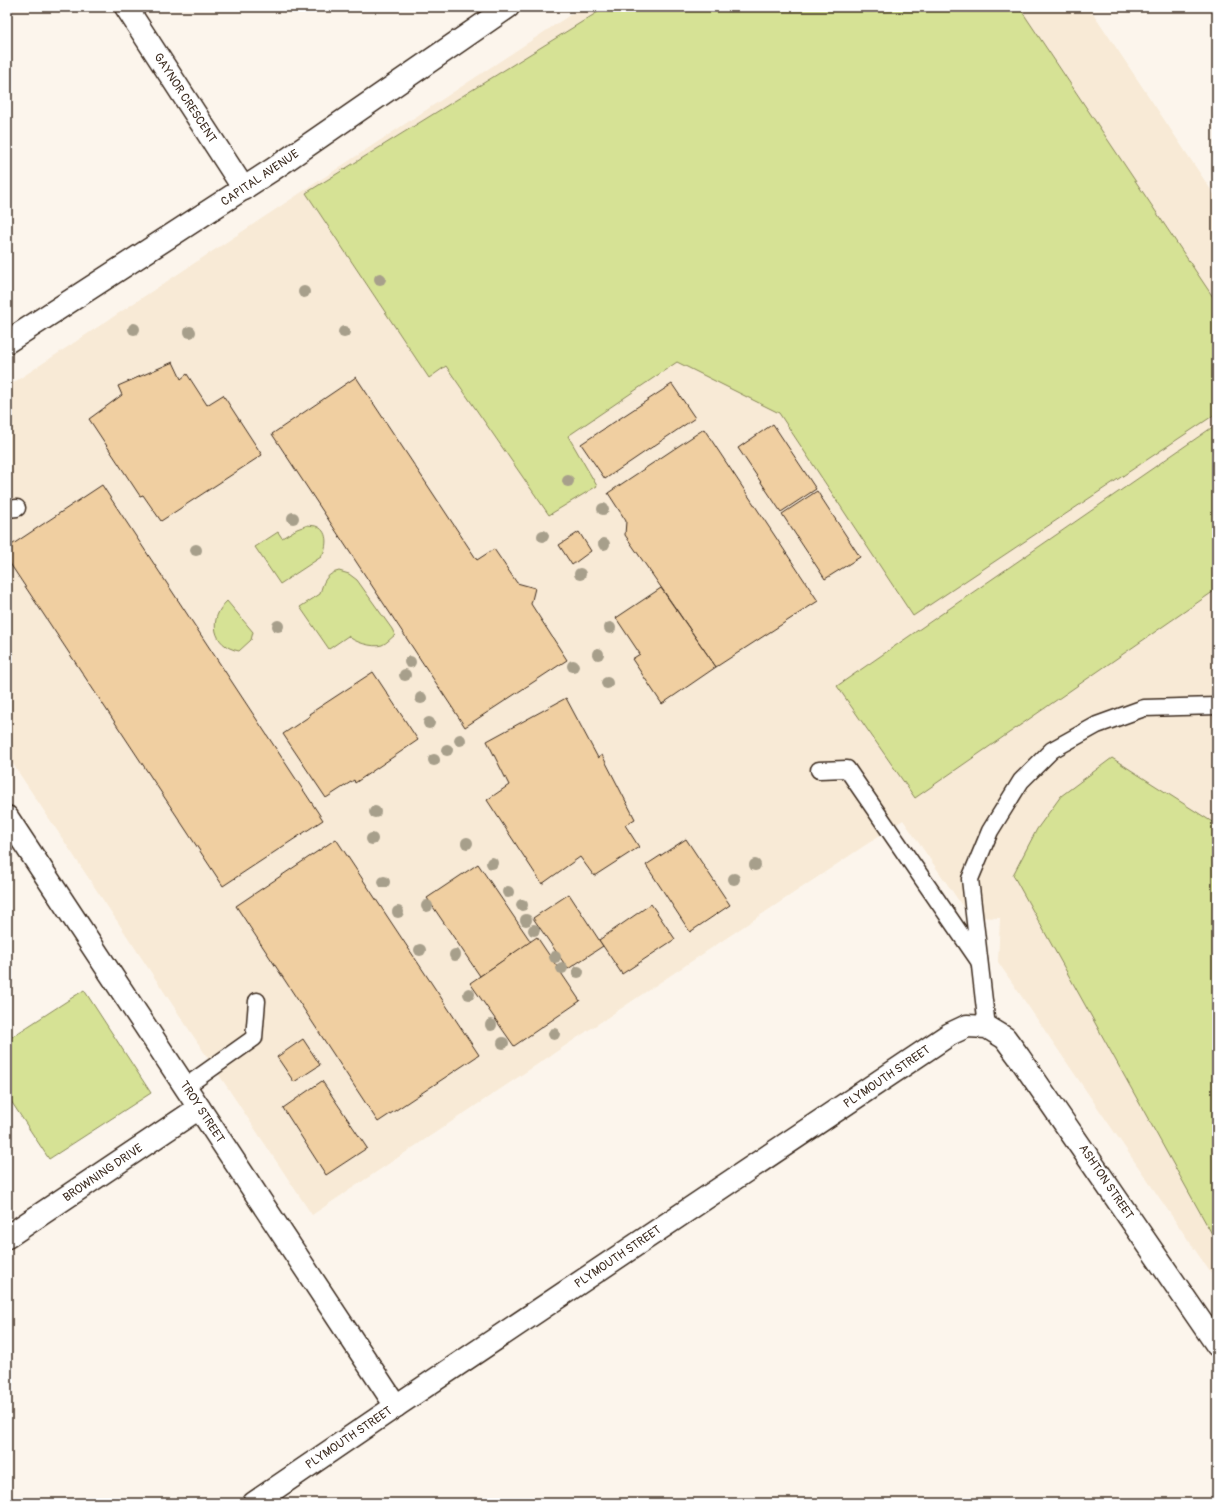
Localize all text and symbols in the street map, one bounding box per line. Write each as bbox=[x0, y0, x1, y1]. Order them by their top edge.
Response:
street label: GAYNOR CRESCENT bbox=[150, 50, 220, 146]
street label: CAPITAL AVENUE bbox=[218, 146, 302, 210]
street label: PLYMOUTH STREET bbox=[841, 1042, 933, 1112]
street label: TROY STREET bbox=[176, 1078, 228, 1146]
street label: BROWNING DRIVE bbox=[60, 1141, 146, 1205]
street label: ASHTON STREET bbox=[1075, 1142, 1137, 1223]
street label: PLYMOUTH STREET bbox=[572, 1222, 664, 1292]
street label: PLYMOUTH STREET bbox=[303, 1403, 395, 1473]

